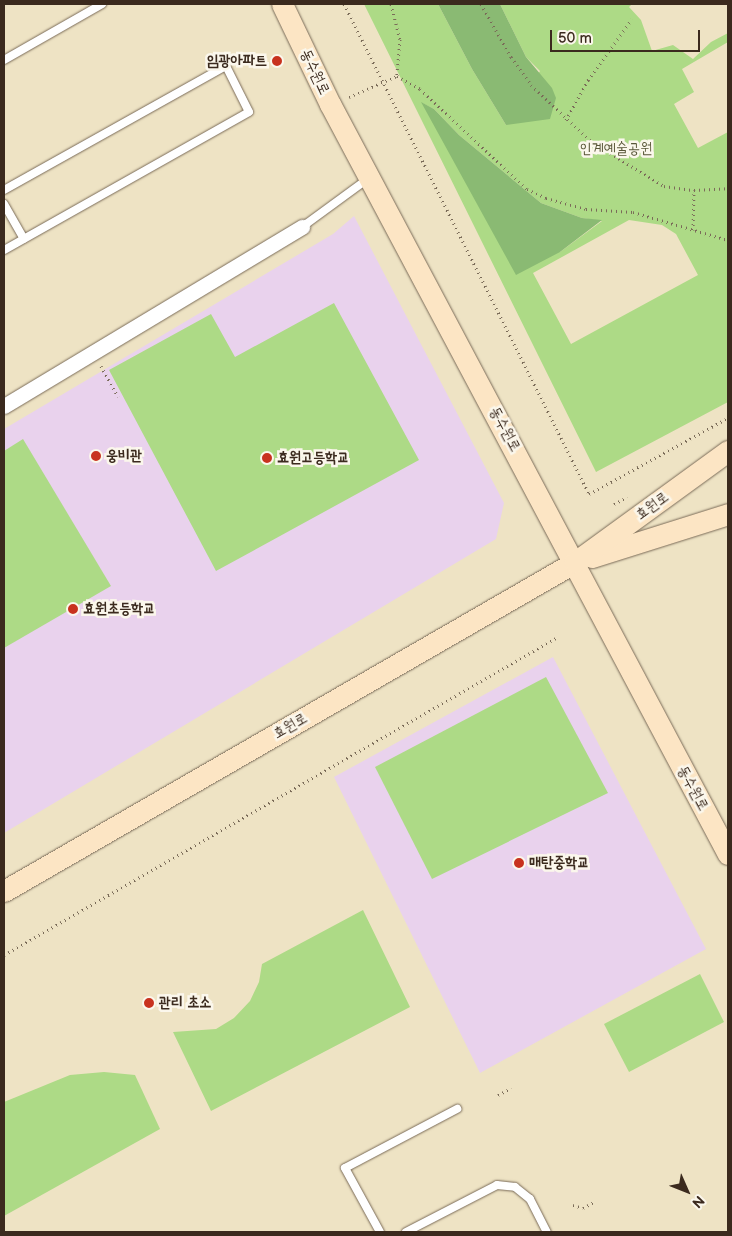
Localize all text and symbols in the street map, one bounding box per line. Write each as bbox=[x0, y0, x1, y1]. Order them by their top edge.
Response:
scale bar bbox=[552, 20, 702, 52]
text: 50 m bbox=[558, 29, 592, 48]
street label: 동수원로 bbox=[297, 46, 333, 98]
place label: 임광아파트 bbox=[207, 52, 267, 70]
marker: 임광아파트 bbox=[271, 55, 283, 67]
park label: 인계예술공원 bbox=[580, 140, 652, 158]
street label: 동수원로 bbox=[486, 403, 524, 455]
place label: 웅비관 bbox=[106, 447, 142, 465]
place label: 효원고등학교 bbox=[277, 449, 349, 467]
marker: 웅비관 bbox=[90, 450, 102, 462]
marker: 효원고등학교 bbox=[261, 452, 273, 464]
street label: 효원로 bbox=[632, 488, 672, 524]
place label: 효원초등학교 bbox=[83, 600, 155, 618]
marker: 효원초등학교 bbox=[67, 603, 79, 615]
street label: 효원로 bbox=[270, 709, 310, 743]
street label: 동수원로 bbox=[674, 762, 712, 814]
place label: 매탄중학교 bbox=[529, 854, 589, 872]
marker: 매탄중학교 bbox=[513, 857, 525, 869]
place label: 관리 초소 bbox=[159, 994, 211, 1012]
marker: 관리 초소 bbox=[143, 997, 155, 1009]
north arrow bbox=[662, 1166, 712, 1216]
text: N bbox=[688, 1192, 708, 1211]

